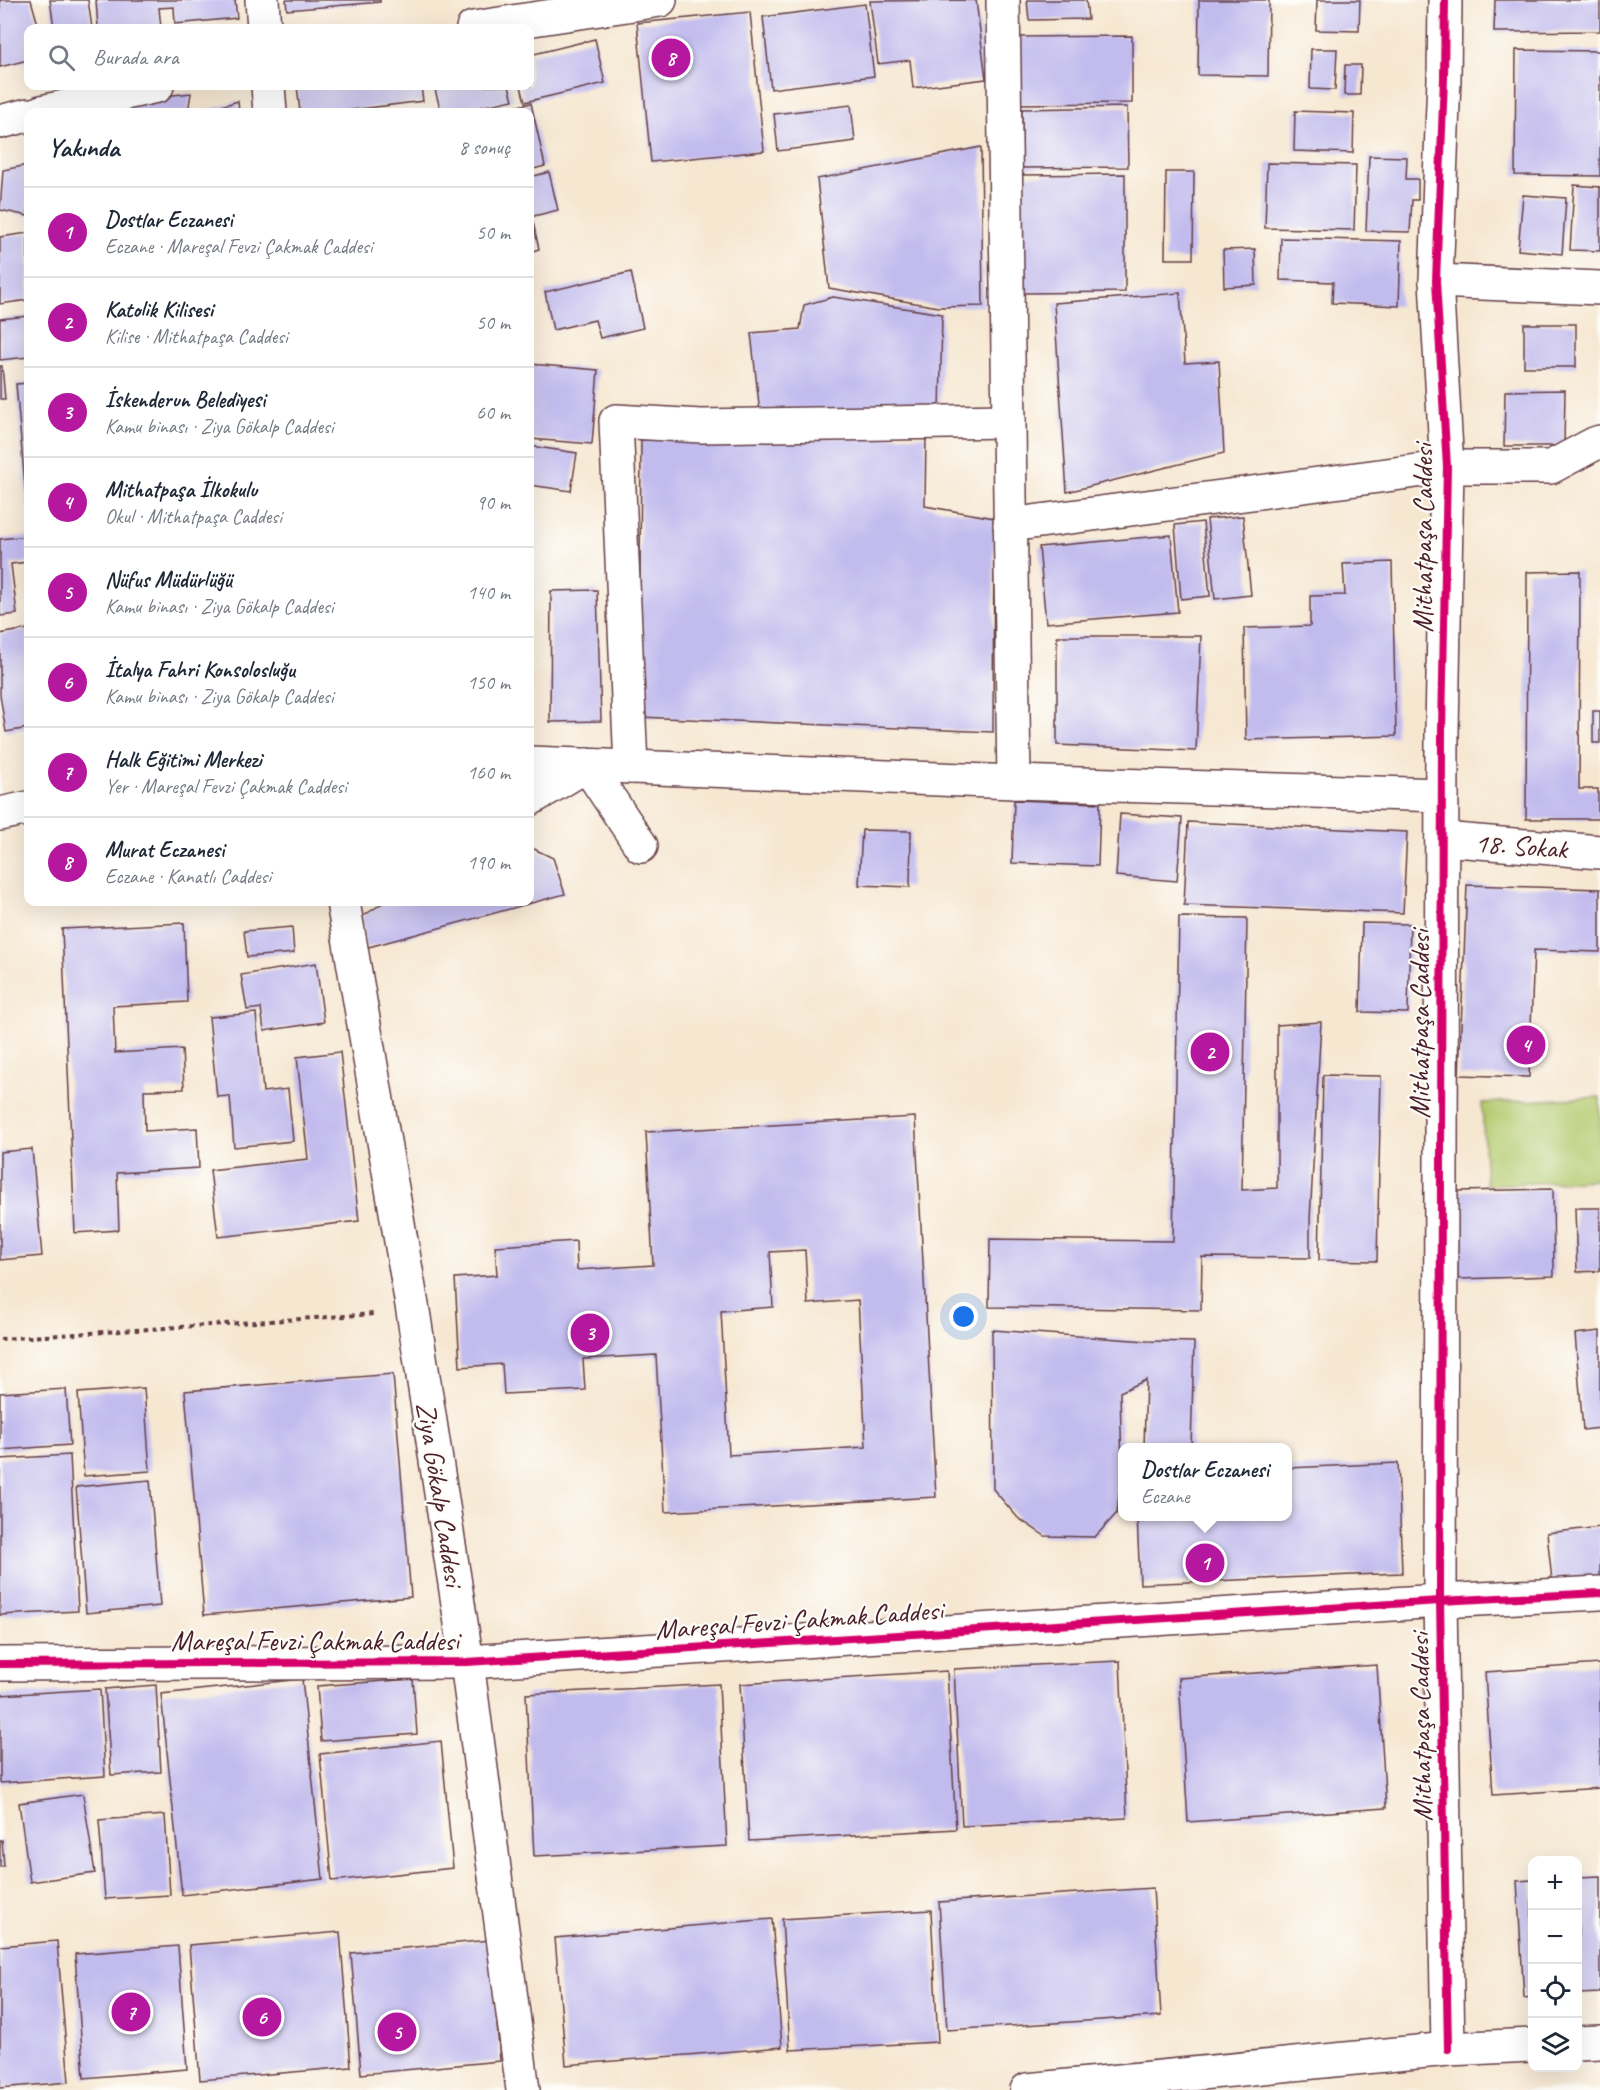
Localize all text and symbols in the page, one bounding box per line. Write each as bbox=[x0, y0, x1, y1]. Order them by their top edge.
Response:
search box bbox=[24, 24, 534, 90]
pin: 8 bbox=[652, 36, 690, 80]
icon: search bbox=[45, 41, 78, 74]
text: Burada ara bbox=[93, 43, 179, 71]
text: Yakında bbox=[48, 131, 119, 164]
text: 8 sonuç bbox=[459, 135, 510, 160]
text: Dostlar Eczanesi bbox=[105, 206, 233, 234]
text: 1 bbox=[63, 220, 72, 245]
text: 50 m bbox=[476, 220, 510, 245]
text: Eczane · Mareşal Fevzi Çakmak Caddesi bbox=[105, 234, 372, 259]
text: Katolik Kilisesi bbox=[105, 296, 213, 324]
text: 2 bbox=[63, 310, 72, 335]
text: 50 m bbox=[476, 310, 510, 335]
text: Kilise · Mithatpaşa Caddesi bbox=[105, 324, 288, 349]
text: İskenderun Belediyesi bbox=[105, 386, 265, 414]
text: 3 bbox=[63, 400, 72, 425]
text: 60 m bbox=[476, 400, 510, 425]
text: Kamu binası · Ziya Gökalp Caddesi bbox=[105, 414, 333, 439]
street label: Mithatpaşa Caddesi bbox=[1405, 440, 1440, 633]
text: Mithatpaşa İlkokulu bbox=[105, 476, 257, 504]
text: 4 bbox=[63, 490, 72, 515]
text: 90 m bbox=[476, 490, 510, 515]
text: Okul · Mithatpaşa Caddesi bbox=[105, 504, 282, 529]
text: Nüfus Müdürlüğü bbox=[105, 566, 232, 594]
text: 5 bbox=[63, 580, 72, 605]
text: 140 m bbox=[467, 580, 510, 605]
text: Kamu binası · Ziya Gökalp Caddesi bbox=[105, 594, 333, 619]
text: İtalya Fahri Konsolosluğu bbox=[105, 656, 295, 684]
text: 6 bbox=[63, 670, 72, 695]
text: 150 m bbox=[467, 670, 510, 695]
text: Kamu binası · Ziya Gökalp Caddesi bbox=[105, 684, 333, 709]
text: Halk Eğitimi Merkezi bbox=[105, 746, 262, 774]
text: 7 bbox=[63, 760, 72, 785]
text: 160 m bbox=[467, 760, 510, 785]
text: Yer · Mareşal Fevzi Çakmak Caddesi bbox=[105, 774, 347, 799]
street label: 18. Sokak bbox=[1474, 825, 1570, 866]
text: Murat Eczanesi bbox=[105, 836, 224, 864]
text: 8 bbox=[63, 850, 72, 875]
text: 190 m bbox=[467, 850, 510, 875]
text: Eczane · Kanatlı Caddesi bbox=[105, 864, 271, 889]
street label: Mithatpaşa Caddesi bbox=[1402, 926, 1437, 1119]
pin: 4 bbox=[1506, 1022, 1546, 1068]
pin: 2 bbox=[1190, 1030, 1230, 1074]
your location bbox=[949, 1302, 978, 1331]
pin: 3 bbox=[570, 1310, 610, 1356]
street label: Ziya Gökalp Caddesi bbox=[409, 1399, 473, 1592]
popup bbox=[1118, 1443, 1292, 1521]
text: Dostlar Eczanesi bbox=[1141, 1456, 1269, 1484]
text: Eczane bbox=[1141, 1484, 1189, 1509]
pin: 1 bbox=[1186, 1540, 1224, 1586]
street label: Mareşal Fevzi Çakmak Caddesi bbox=[654, 1592, 948, 1648]
street label: Mareşal Fevzi Çakmak Caddesi bbox=[171, 1623, 463, 1659]
street label: Mithatpaşa Caddesi bbox=[1401, 1628, 1440, 1822]
map controls bbox=[1528, 1856, 1582, 2072]
button: + bbox=[1528, 1856, 1582, 1910]
button: − bbox=[1528, 1910, 1582, 1964]
button: locate bbox=[1528, 1964, 1582, 2018]
pin: 7 bbox=[112, 1990, 150, 2034]
pin: 6 bbox=[242, 1994, 282, 2040]
pin: 5 bbox=[378, 2010, 416, 2054]
button: layers bbox=[1528, 2018, 1582, 2072]

